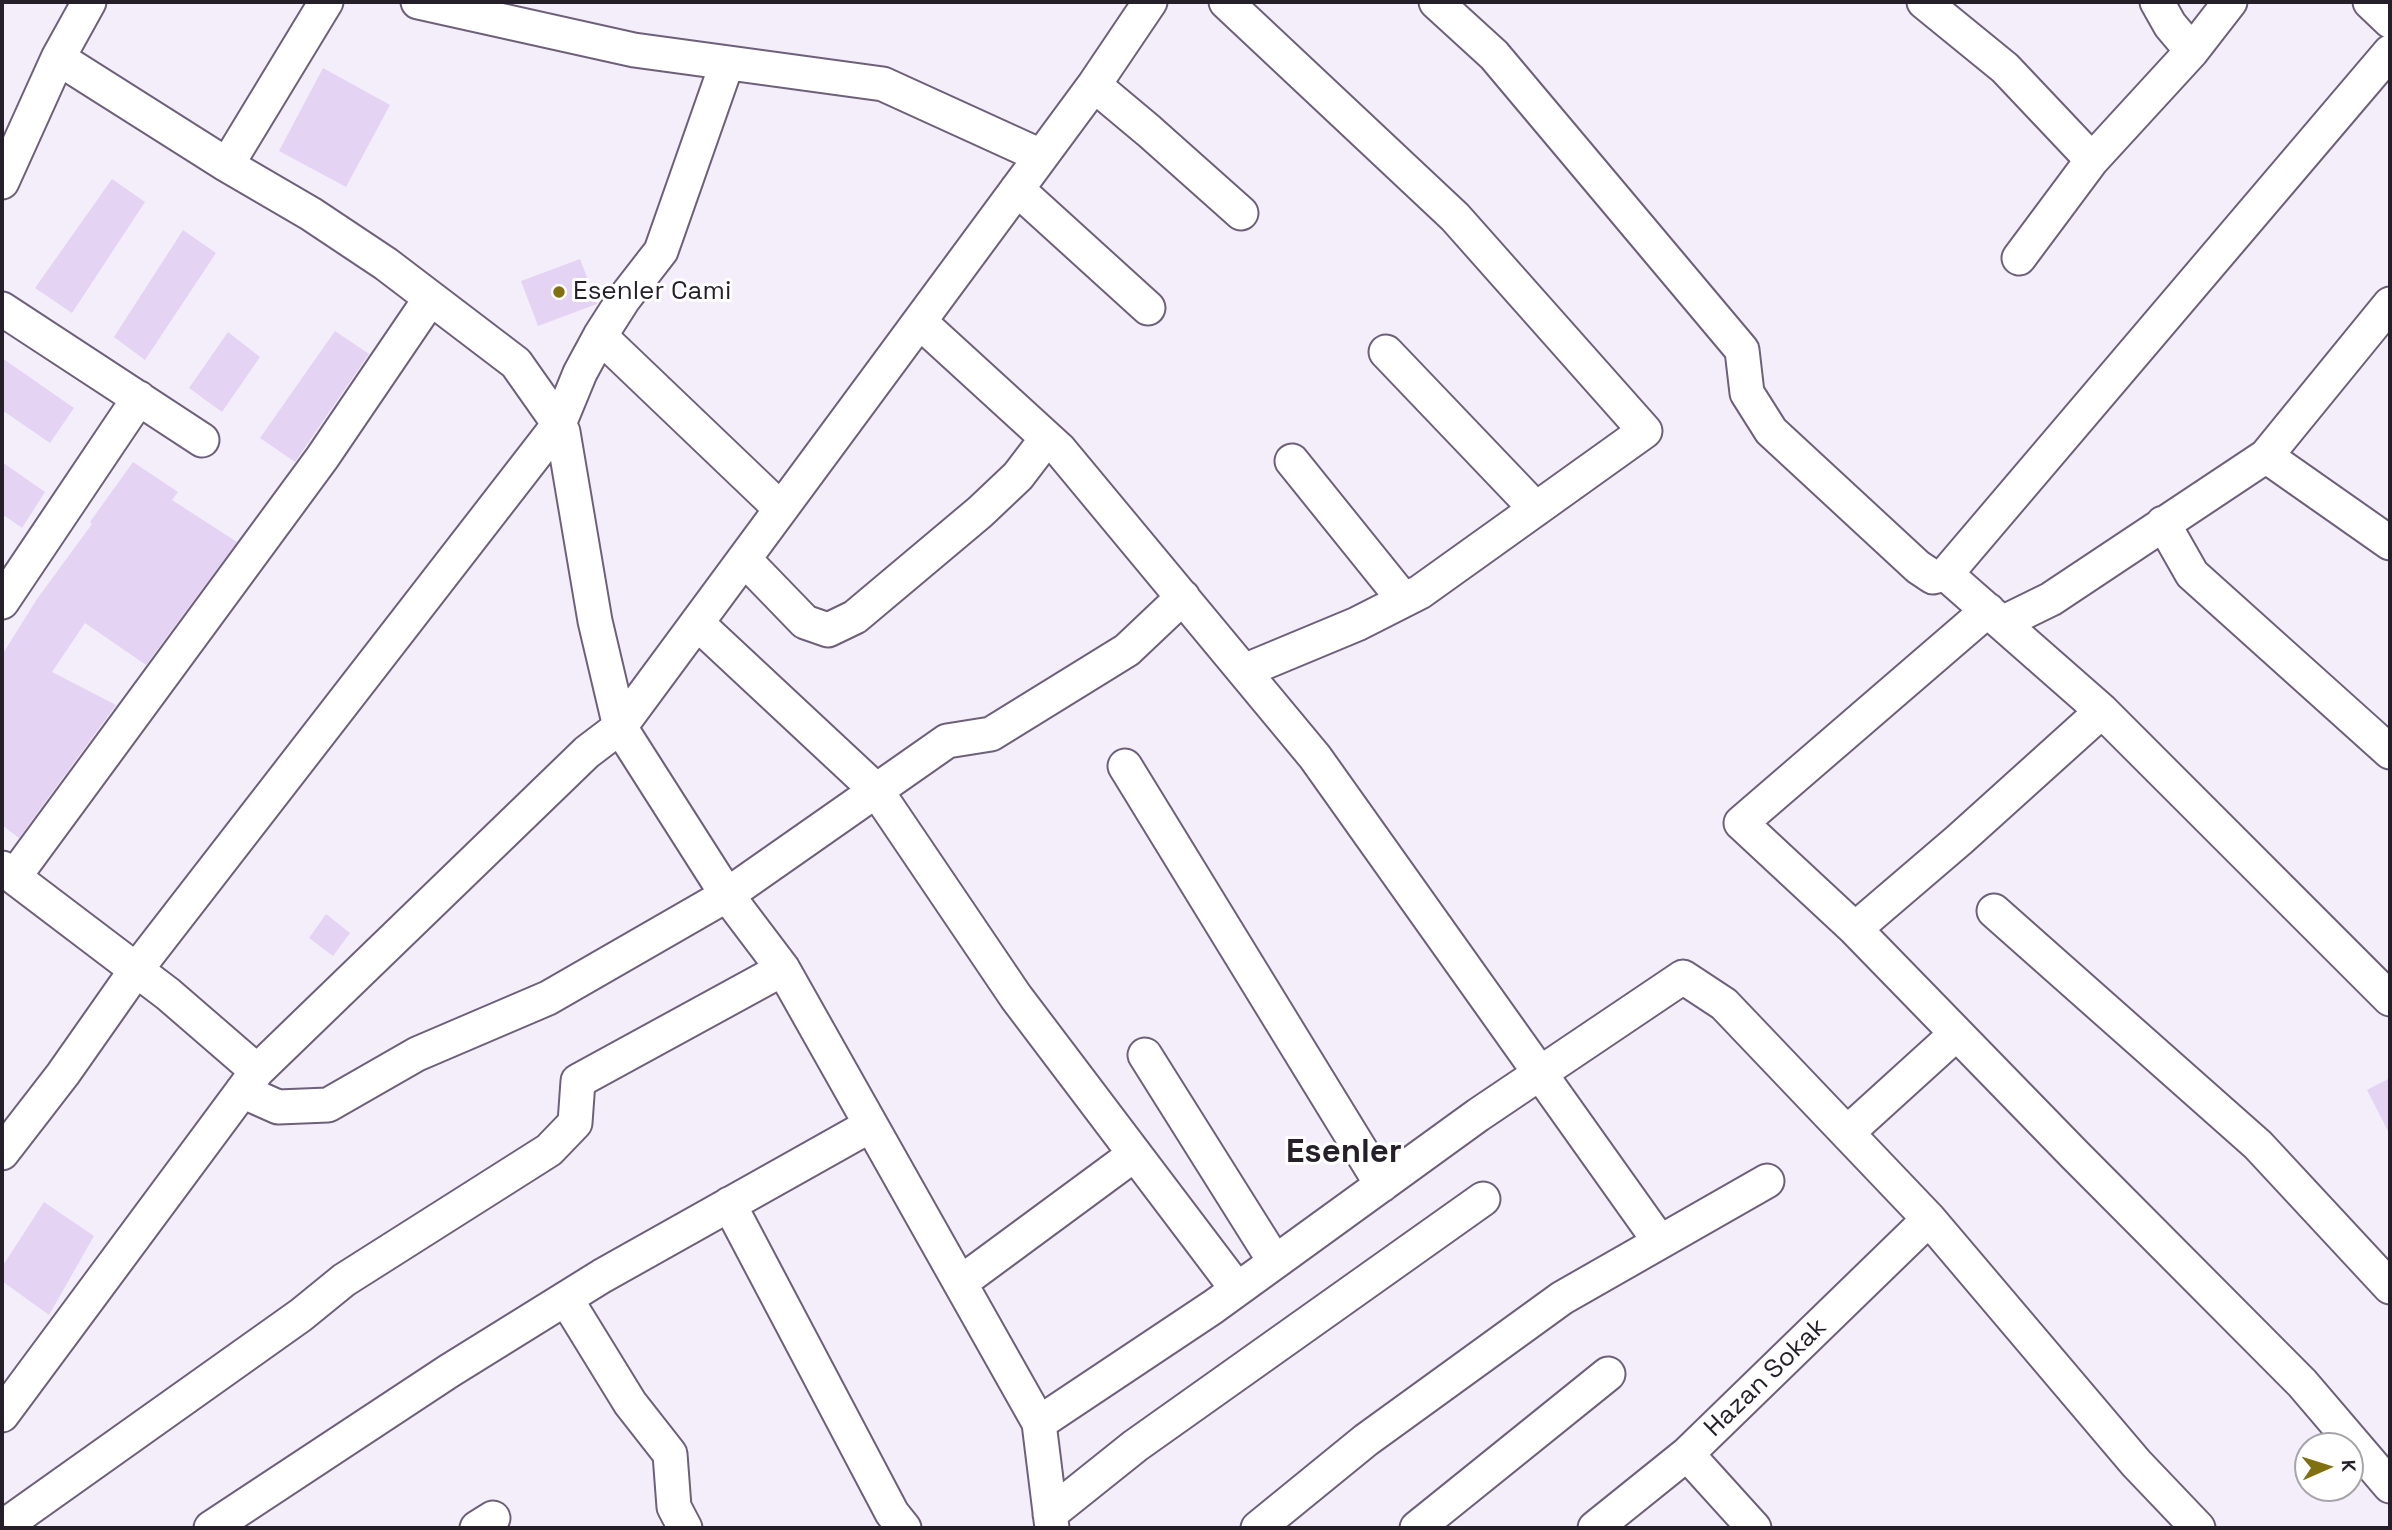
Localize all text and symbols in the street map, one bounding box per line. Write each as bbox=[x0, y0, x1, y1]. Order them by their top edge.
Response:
place label: Esenler Cami bbox=[573, 276, 731, 308]
marker: Esenler Cami bbox=[551, 284, 567, 300]
district label: Esenler bbox=[1286, 1133, 1402, 1173]
street label: Hazan Sokak bbox=[1698, 1312, 1834, 1444]
north arrow bbox=[2294, 1432, 2364, 1502]
text: K bbox=[2336, 1459, 2361, 1473]

